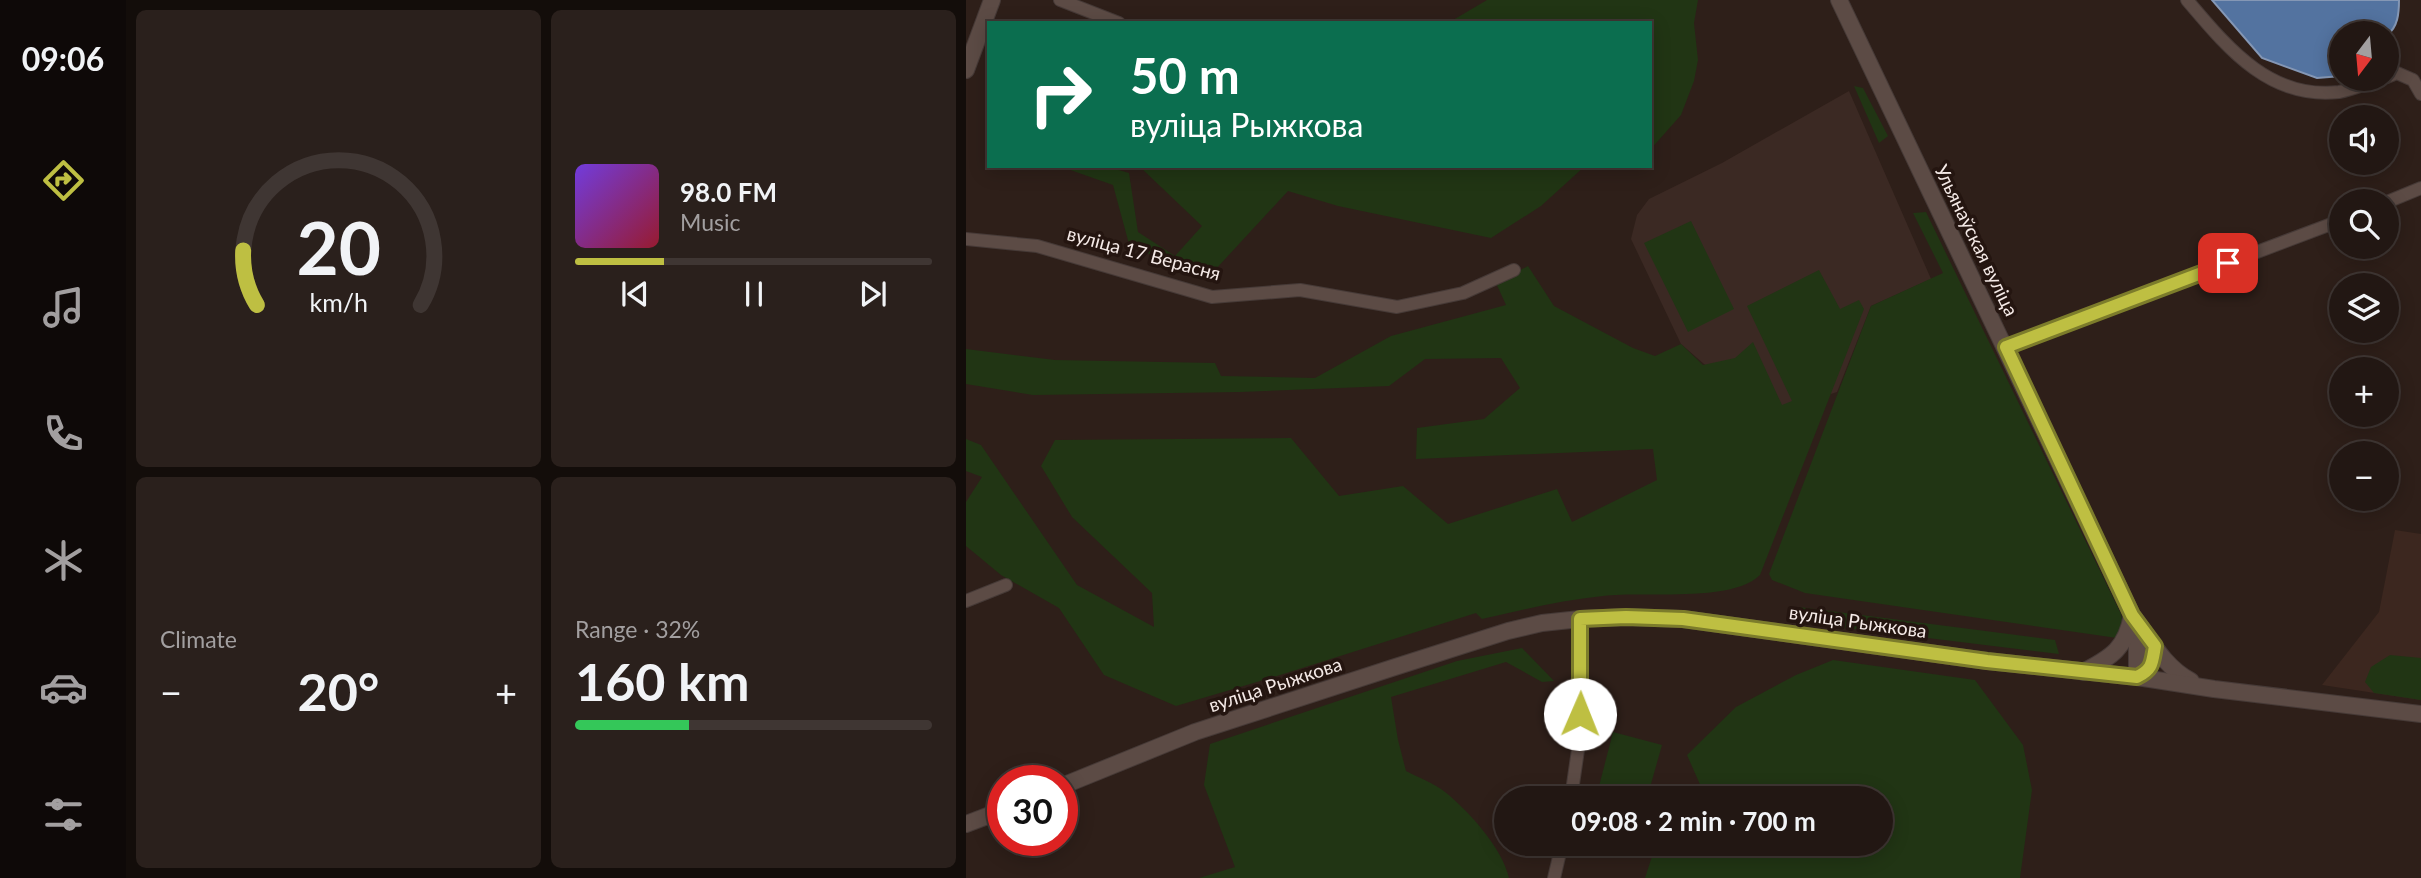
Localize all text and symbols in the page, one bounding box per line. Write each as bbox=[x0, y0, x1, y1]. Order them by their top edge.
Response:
north arrow bbox=[2329, 21, 2399, 91]
map controls bbox=[2329, 21, 2399, 511]
text: 09:06 bbox=[22, 39, 104, 78]
text: 50 m bbox=[1130, 46, 1240, 104]
icon: right bbox=[1015, 49, 1106, 140]
text: вуліца Рыжкова bbox=[1130, 105, 1363, 144]
button: sound bbox=[2329, 105, 2399, 175]
icon: directions bbox=[39, 156, 88, 205]
street label: Ульянаўская вуліца bbox=[1930, 161, 2024, 319]
text: 98.0 FM bbox=[680, 176, 777, 208]
button: search bbox=[2329, 189, 2399, 259]
text: 20 bbox=[296, 203, 381, 291]
text: Music bbox=[680, 208, 740, 236]
street label: вуліца 17 Верасня bbox=[1065, 221, 1223, 285]
pin bbox=[2198, 233, 2258, 293]
icon: arrive bbox=[2209, 244, 2247, 282]
button: layers bbox=[2329, 273, 2399, 343]
icon: previous bbox=[616, 275, 654, 313]
icon: pause bbox=[735, 275, 773, 313]
icon: next bbox=[854, 275, 892, 313]
icon: music bbox=[39, 283, 88, 332]
text: km/h bbox=[309, 287, 368, 317]
button: + bbox=[2329, 357, 2399, 427]
icon: phone bbox=[39, 409, 88, 458]
button: − bbox=[2329, 441, 2399, 511]
icon: climate bbox=[39, 536, 88, 585]
street label: вуліца Рыжкова bbox=[1788, 600, 1928, 642]
text: Range · 32% bbox=[575, 615, 700, 643]
text: Climate bbox=[160, 625, 237, 653]
text: 160 km bbox=[575, 650, 749, 712]
street label: вуліца Рыжкова bbox=[1206, 652, 1344, 716]
text: 20° bbox=[298, 660, 379, 722]
icon: car bbox=[39, 663, 88, 712]
text: − bbox=[160, 669, 182, 715]
text: + bbox=[495, 669, 517, 715]
position arrow bbox=[1543, 677, 1617, 751]
speed limit sign: 30 bbox=[987, 765, 1078, 856]
icon: filters bbox=[39, 790, 88, 839]
text: 09:08 · 2 min · 700 m bbox=[1571, 805, 1816, 837]

